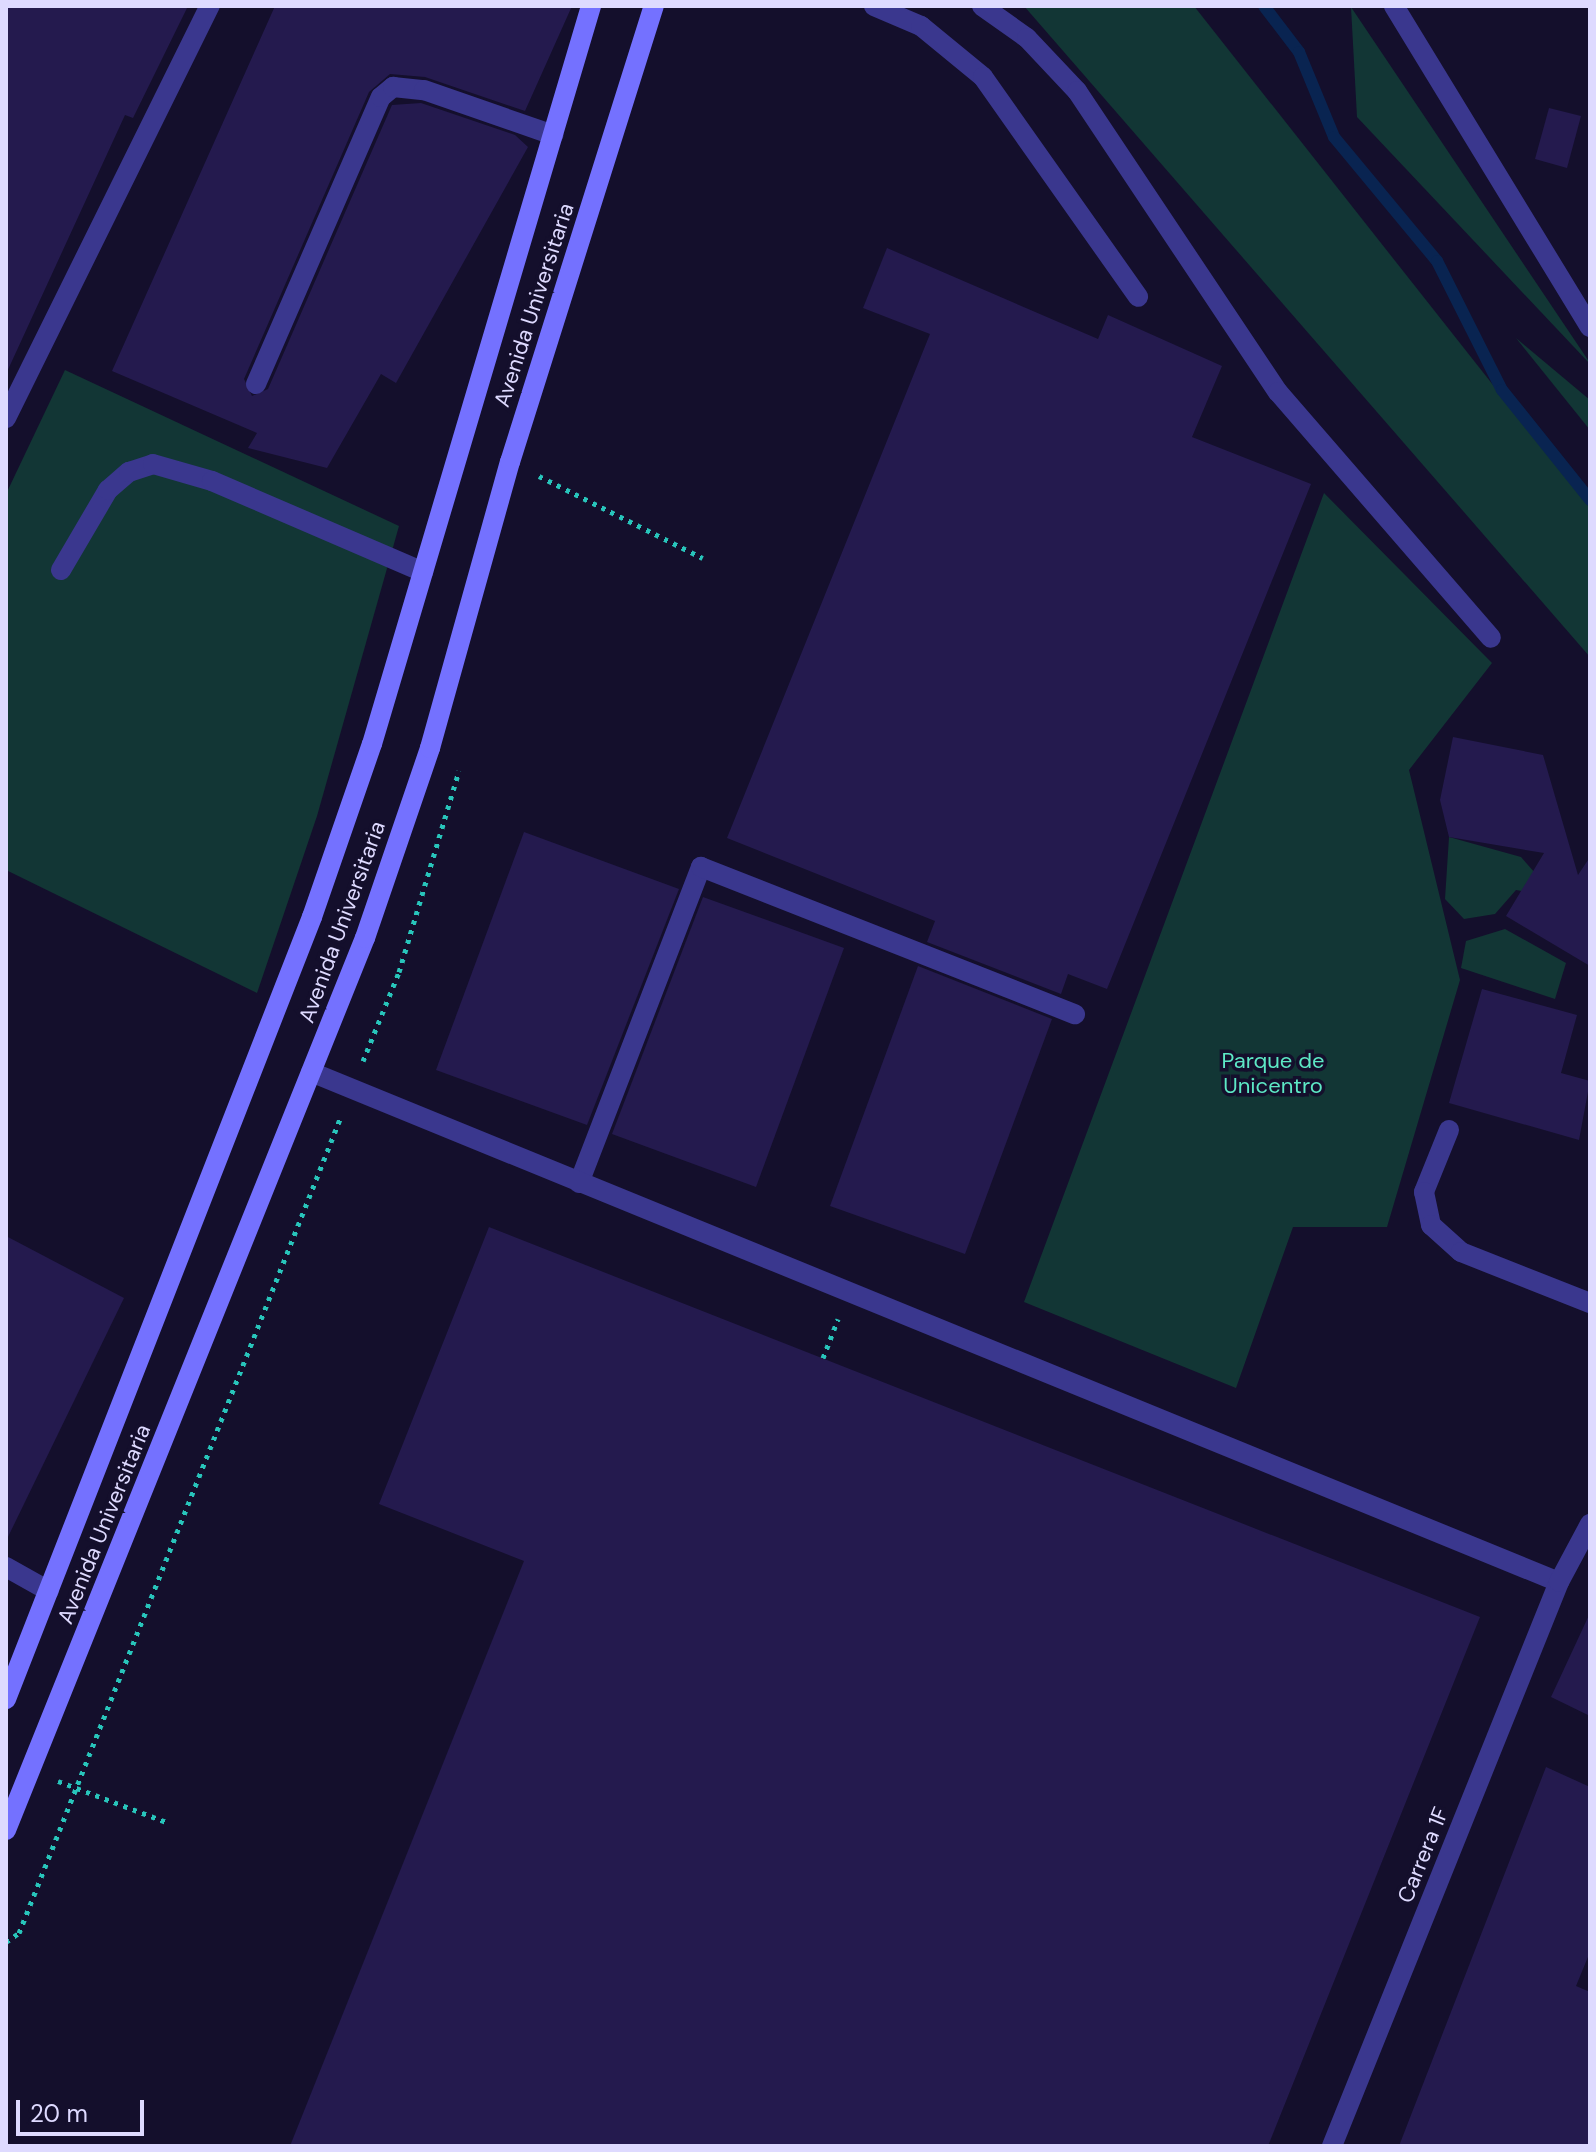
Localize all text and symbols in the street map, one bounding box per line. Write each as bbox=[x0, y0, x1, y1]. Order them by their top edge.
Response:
street label: Avenida Universitaria bbox=[489, 200, 579, 410]
street label: Avenida Universitaria bbox=[293, 817, 391, 1027]
park label: Parque de Unicentro bbox=[1222, 1047, 1324, 1098]
street label: Avenida Universitaria bbox=[52, 1420, 156, 1628]
street label: Carrera 1F bbox=[1392, 1803, 1454, 1907]
scale bar bbox=[20, 2084, 148, 2134]
text: 20 m bbox=[30, 2098, 88, 2129]

